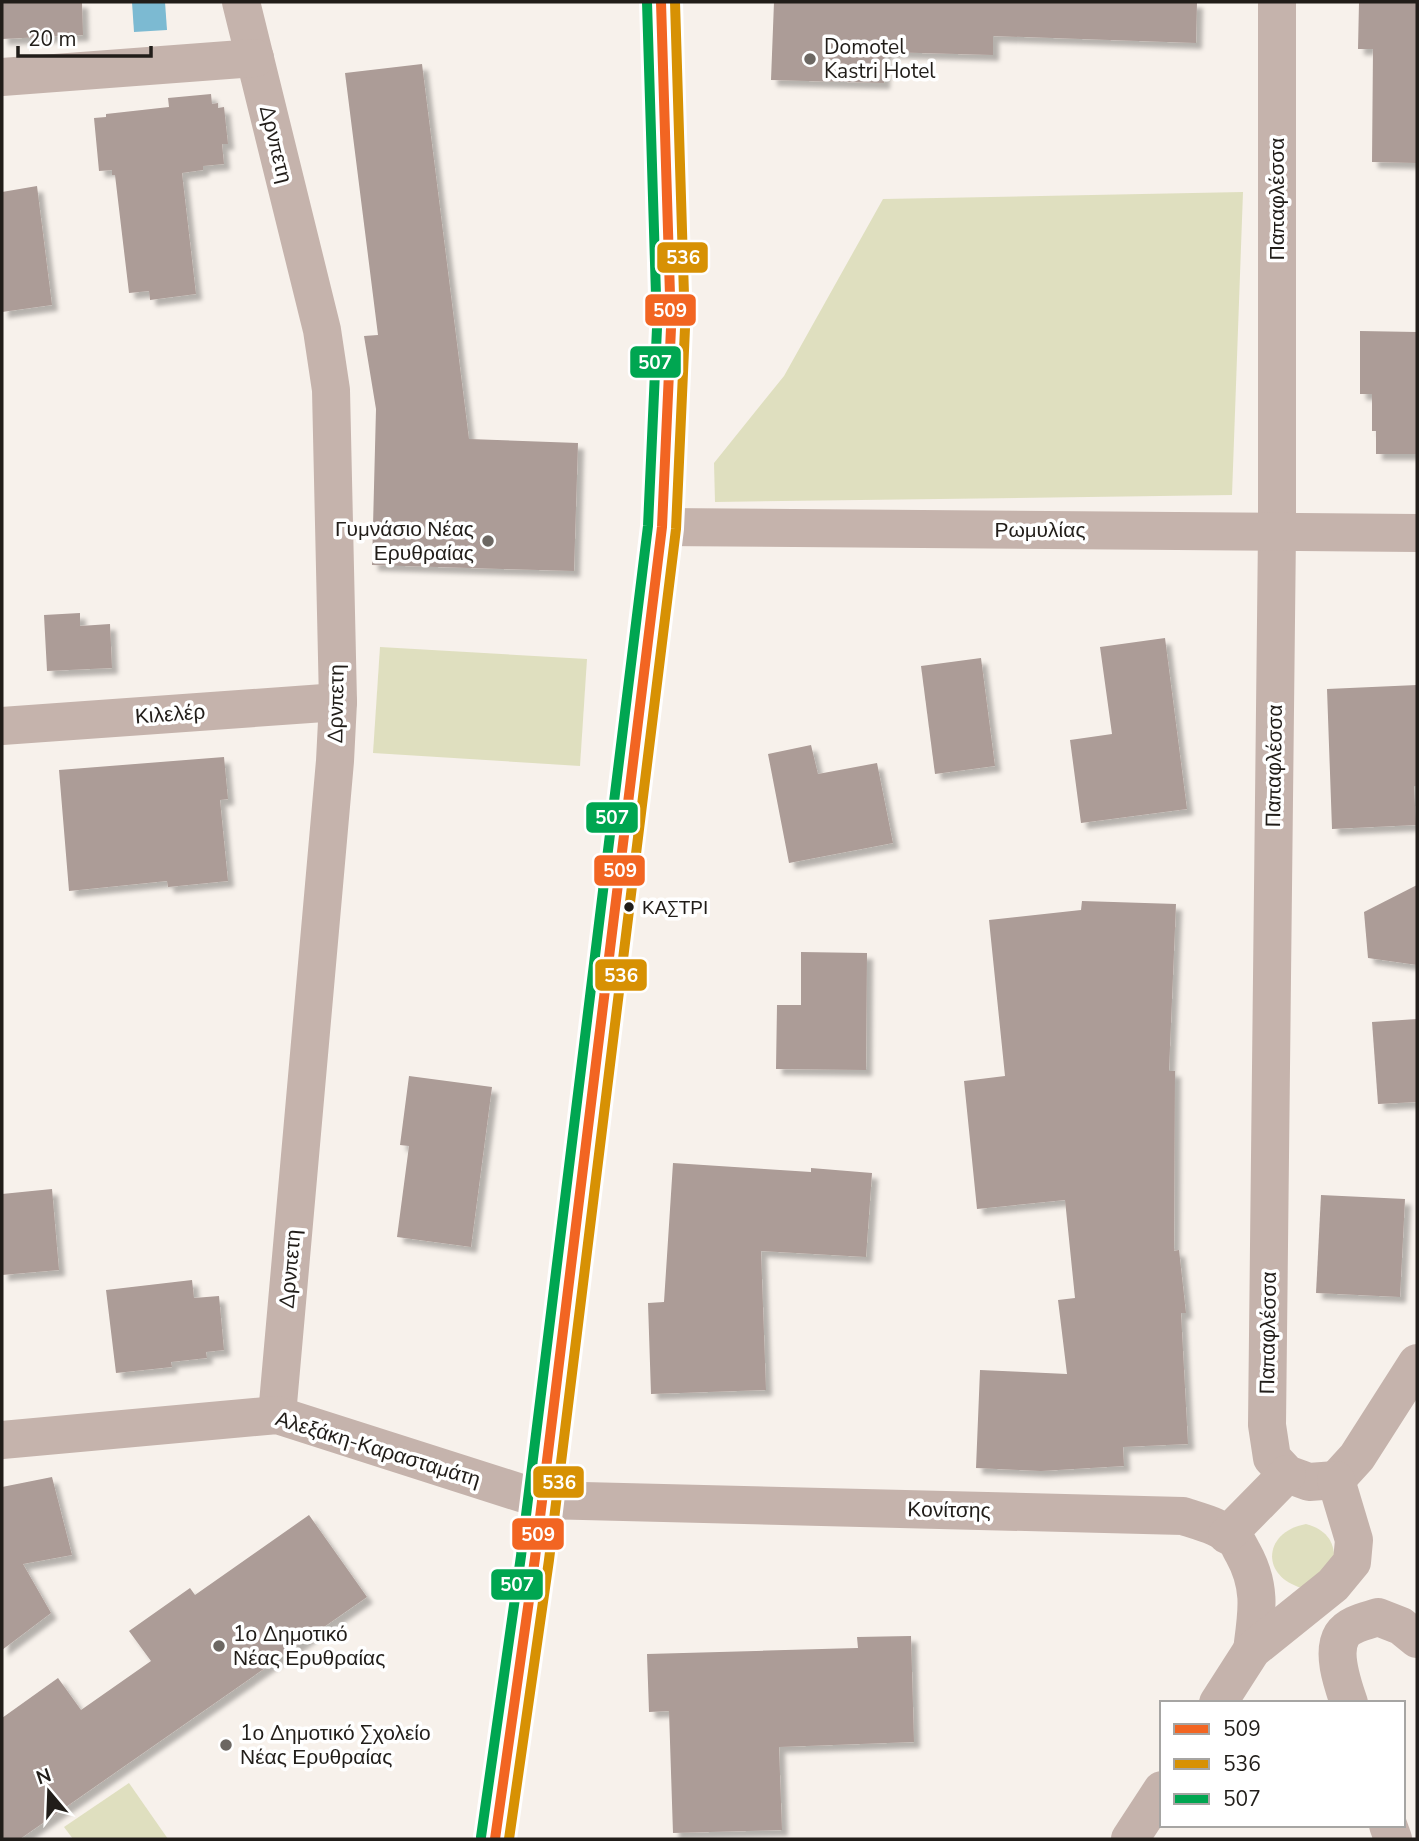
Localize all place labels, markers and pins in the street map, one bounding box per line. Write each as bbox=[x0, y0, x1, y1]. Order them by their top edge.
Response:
place label: Domotel Kastri Hotel bbox=[824, 33, 936, 85]
marker: Domotel Kastri Hotel bbox=[802, 51, 818, 67]
place label: Γυμνάσιο Νέας Ερυθραίας bbox=[335, 515, 474, 567]
marker: Γυμνάσιο Νέας Ερυθραίας bbox=[480, 533, 496, 549]
place label: ΚΑΣΤΡΙ bbox=[642, 895, 708, 921]
marker: ΚΑΣΤΡΙ bbox=[622, 900, 636, 914]
place label: 1ο Δημοτικό Νέας Ερυθραίας bbox=[233, 1620, 385, 1672]
marker: 1ο Δημοτικό Νέας Ερυθραίας bbox=[211, 1638, 227, 1654]
place label: 1ο Δημοτικό Σχολείο Νέας Ερυθραίας bbox=[240, 1719, 431, 1771]
marker: 1ο Δημοτικό Σχολείο Νέας Ερυθραίας bbox=[218, 1737, 234, 1753]

